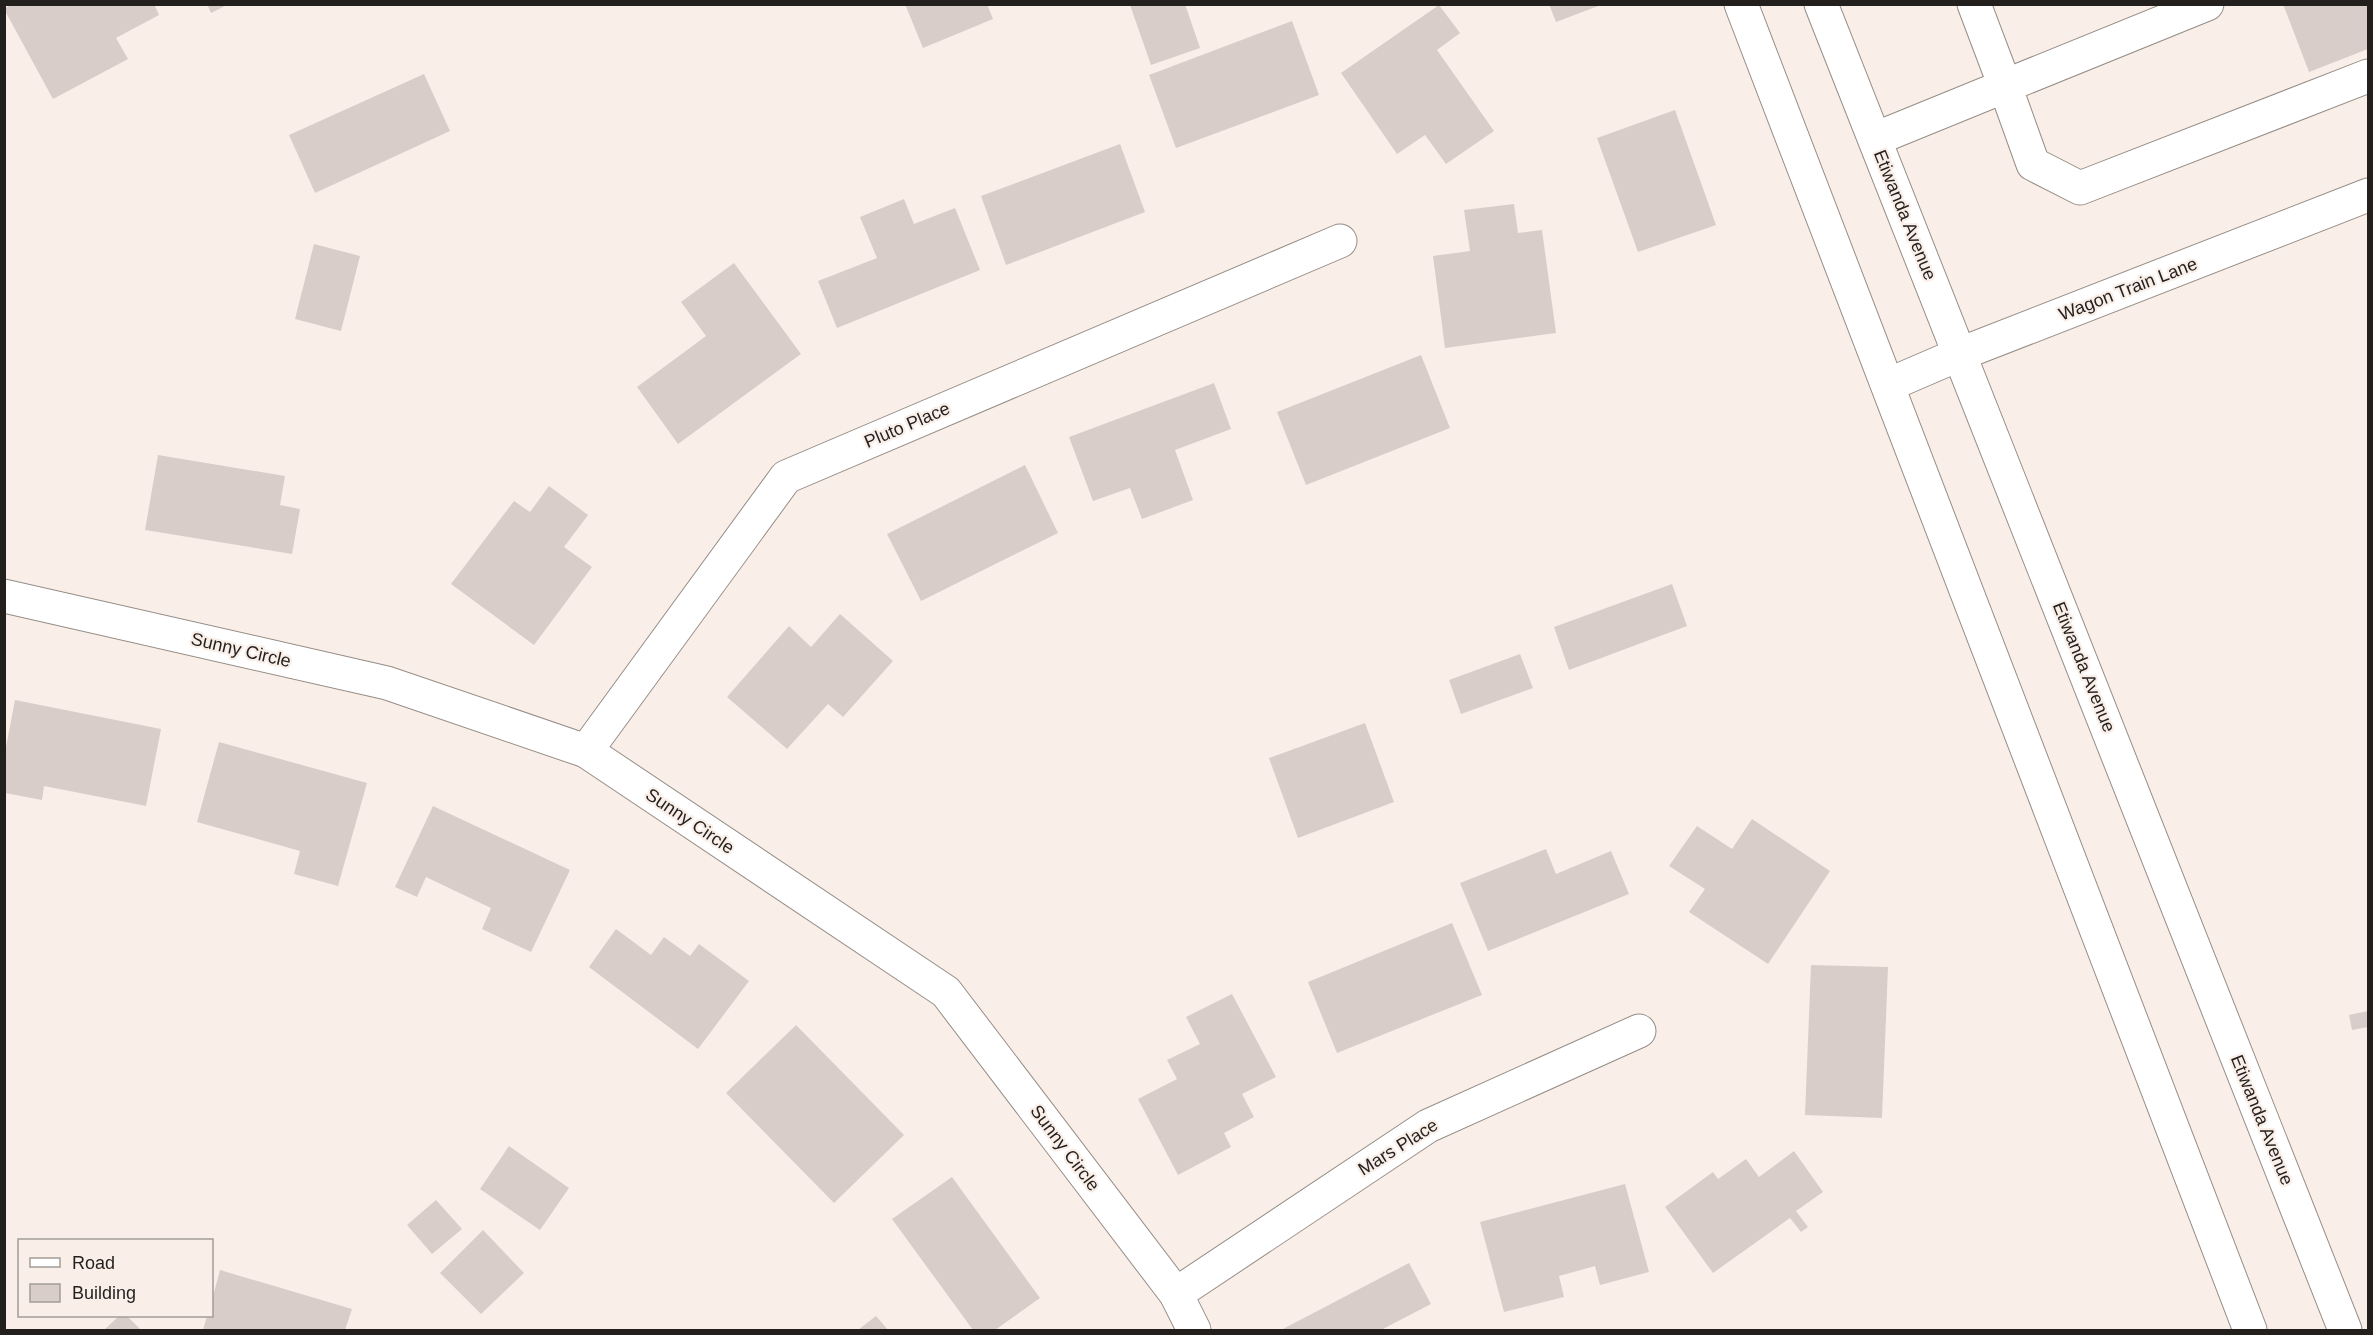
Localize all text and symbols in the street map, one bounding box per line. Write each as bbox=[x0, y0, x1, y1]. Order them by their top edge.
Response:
street label: Etiwanda Avenue bbox=[1870, 147, 1940, 283]
street label: Wagon Train Lane bbox=[2056, 253, 2200, 325]
street label: Pluto Place bbox=[861, 398, 953, 452]
street label: Etiwanda Avenue bbox=[2049, 599, 2119, 735]
street label: Sunny Circle bbox=[189, 629, 293, 671]
street label: Sunny Circle bbox=[642, 784, 738, 858]
street label: Etiwanda Avenue bbox=[2227, 1052, 2297, 1188]
street label: Sunny Circle bbox=[1026, 1101, 1104, 1195]
street label: Mars Place bbox=[1355, 1115, 1441, 1179]
legend bbox=[18, 1239, 213, 1317]
text: Road bbox=[72, 1253, 115, 1273]
text: Building bbox=[72, 1283, 136, 1303]

